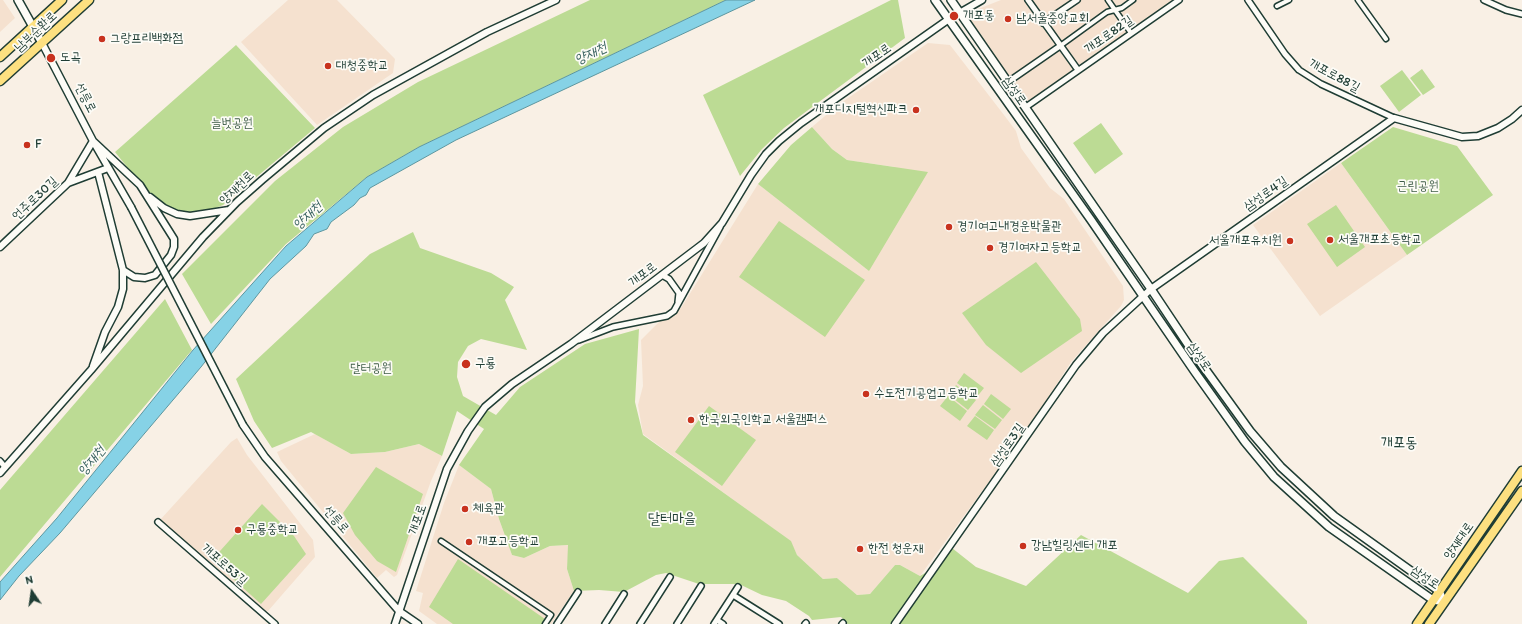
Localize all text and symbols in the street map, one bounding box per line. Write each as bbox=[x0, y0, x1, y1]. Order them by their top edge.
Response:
street label: 남부순환로 bbox=[12, 8, 60, 56]
place label: 개포동 bbox=[963, 8, 994, 24]
marker: 개포동 bbox=[948, 10, 960, 22]
place label: 남서울중앙교회 bbox=[1016, 11, 1089, 27]
street label: 개포로82길 bbox=[1082, 13, 1136, 57]
marker: 남서울중앙교회 bbox=[1003, 14, 1013, 24]
place label: 그랑프리백화점 bbox=[110, 31, 183, 47]
marker: 그랑프리백화점 bbox=[97, 34, 107, 44]
water label: 양재천 bbox=[572, 39, 610, 69]
street label: 개포로 bbox=[860, 41, 894, 71]
place label: 도곡 bbox=[60, 50, 81, 66]
marker: 도곡 bbox=[45, 52, 57, 64]
street label: 개포로88길 bbox=[1306, 56, 1362, 96]
place label: 대청중학교 bbox=[336, 58, 388, 74]
marker: 대청중학교 bbox=[323, 61, 333, 71]
street label: 삼성로 bbox=[999, 74, 1029, 108]
street label: 선릉로 bbox=[71, 80, 99, 116]
place label: 개포디지털혁신파크 bbox=[814, 102, 908, 118]
marker: 개포디지털혁신파크 bbox=[911, 105, 921, 115]
park label: 늘벗공원 bbox=[211, 116, 253, 132]
place label: F bbox=[35, 137, 42, 153]
marker: F bbox=[22, 140, 32, 150]
street label: 양재천로 bbox=[216, 168, 258, 208]
street label: 삼성로4길 bbox=[1241, 173, 1291, 215]
street label: 언주로30길 bbox=[9, 174, 61, 224]
park label: 근린공원 bbox=[1397, 179, 1439, 195]
water label: 양재천 bbox=[290, 198, 326, 234]
place label: 경기여고내경운박물관 bbox=[957, 219, 1062, 235]
marker: 경기여고내경운박물관 bbox=[944, 222, 954, 232]
place label: 서울개포초등학교 bbox=[1338, 232, 1422, 248]
place label: 서울개포유치원 bbox=[1209, 233, 1282, 249]
marker: 서울개포초등학교 bbox=[1325, 235, 1335, 245]
marker: 서울개포유치원 bbox=[1285, 236, 1295, 246]
place label: 경기여자고등학교 bbox=[998, 240, 1082, 256]
marker: 경기여자고등학교 bbox=[985, 243, 995, 253]
street label: 개포로 bbox=[626, 259, 660, 291]
street label: 삼성로 bbox=[1184, 340, 1214, 374]
place label: 구룡 bbox=[475, 356, 496, 372]
marker: 구룡 bbox=[460, 358, 472, 370]
park label: 달터공원 bbox=[350, 361, 392, 377]
place label: 수도전기공업고등학교 bbox=[874, 386, 979, 402]
marker: 수도전기공업고등학교 bbox=[861, 389, 871, 399]
place label: 한국외국인학교 서울캠퍼스 bbox=[699, 412, 827, 428]
marker: 한국외국인학교 서울캠퍼스 bbox=[686, 415, 696, 425]
street label: 삼성로3길 bbox=[988, 420, 1028, 470]
district label: 개포동 bbox=[1381, 434, 1417, 452]
water label: 양재천 bbox=[75, 443, 109, 479]
place label: 체육관 bbox=[473, 501, 504, 517]
street label: 선릉로 bbox=[320, 503, 352, 537]
street label: 개포로 bbox=[406, 503, 430, 537]
marker: 체육관 bbox=[460, 504, 470, 514]
district label: 달터마을 bbox=[648, 510, 696, 528]
street label: 양재대로 bbox=[1441, 519, 1477, 563]
place label: 구룡중학교 bbox=[246, 522, 298, 538]
marker: 구룡중학교 bbox=[233, 525, 243, 535]
place label: 개포고등학교 bbox=[477, 534, 540, 550]
marker: 개포고등학교 bbox=[464, 537, 474, 547]
place label: 강남힐링센터 개포 bbox=[1031, 538, 1118, 554]
street label: 개포로53길 bbox=[198, 541, 250, 589]
place label: 한전 청운재 bbox=[868, 541, 923, 557]
marker: 강남힐링센터 개포 bbox=[1018, 541, 1028, 551]
marker: 한전 청운재 bbox=[855, 544, 865, 554]
street label: 삼성로 bbox=[1408, 563, 1442, 593]
north arrow bbox=[12, 572, 52, 612]
text: N bbox=[24, 573, 34, 587]

